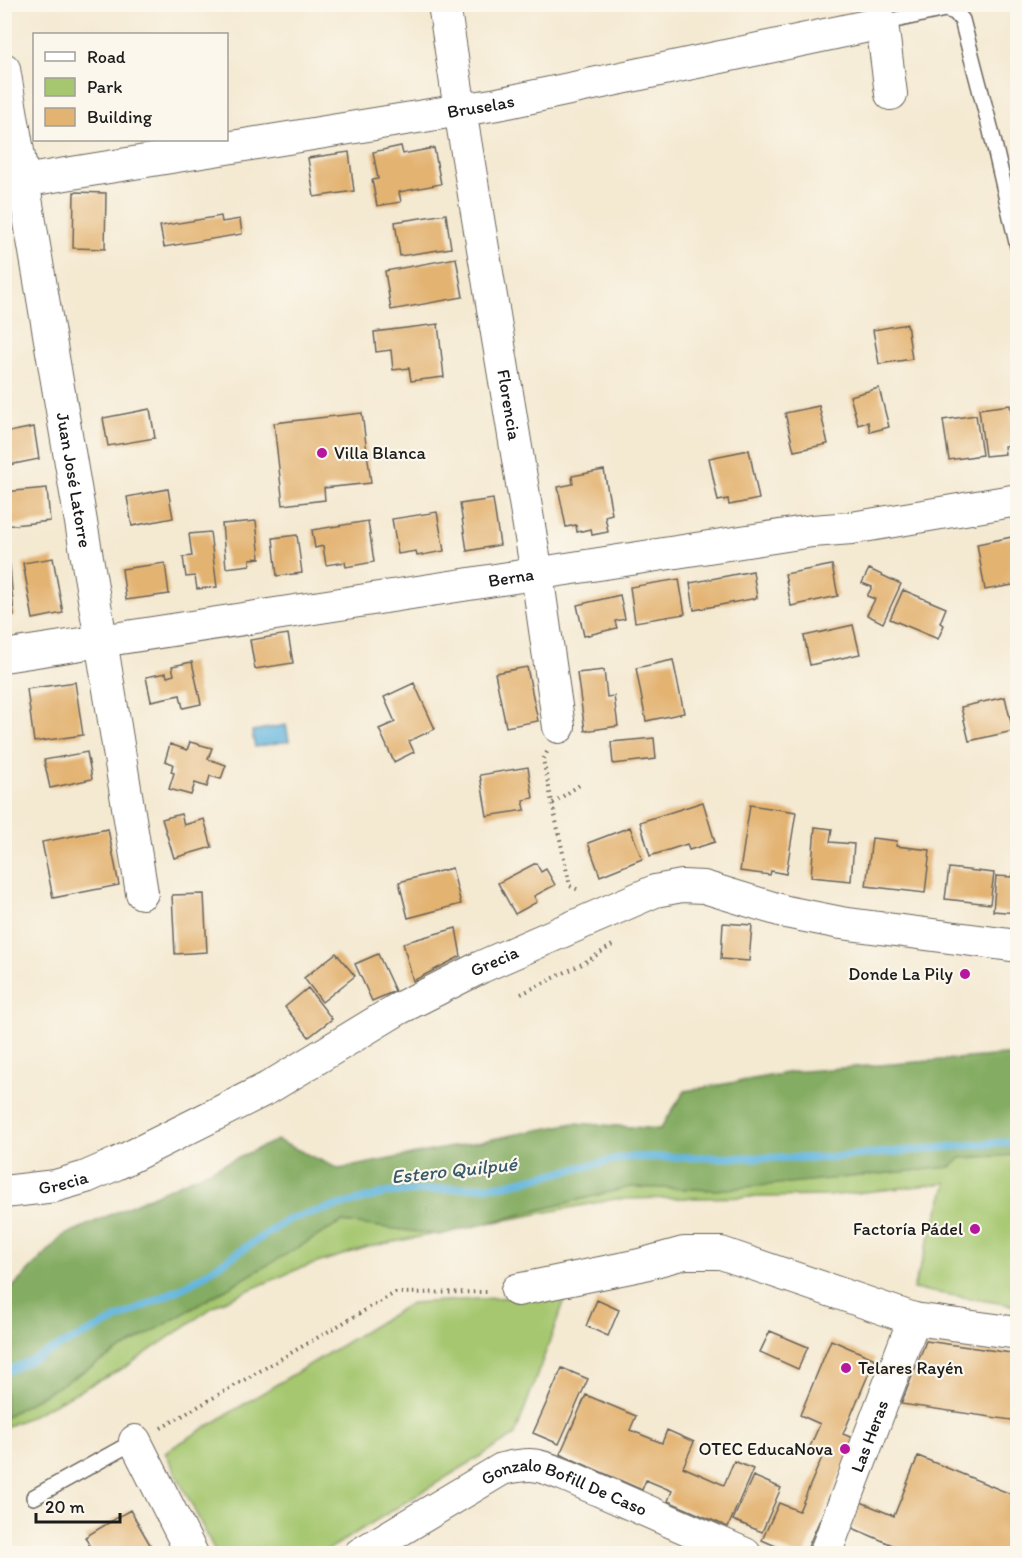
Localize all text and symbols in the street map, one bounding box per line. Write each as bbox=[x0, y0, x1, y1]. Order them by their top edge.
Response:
legend bbox=[33, 33, 228, 141]
text: Road bbox=[87, 46, 126, 68]
text: Park bbox=[87, 76, 122, 98]
street label: Bruselas bbox=[446, 90, 516, 123]
text: Building bbox=[87, 106, 153, 128]
street label: Florencia bbox=[492, 368, 526, 442]
street label: Juan José Latorre bbox=[52, 411, 96, 549]
place label: Villa Blanca bbox=[334, 442, 426, 464]
marker: Villa Blanca bbox=[315, 446, 329, 460]
street label: Berna bbox=[487, 563, 535, 592]
street label: Grecia bbox=[467, 941, 522, 982]
place label: Donde La Pily bbox=[848, 963, 954, 985]
marker: Donde La Pily bbox=[958, 967, 972, 981]
water label: Estero Quilpué bbox=[390, 1151, 519, 1189]
street label: Grecia bbox=[37, 1166, 91, 1199]
place label: Factoría Pádel bbox=[853, 1218, 963, 1240]
marker: Factoría Pádel bbox=[968, 1222, 982, 1236]
place label: Telares Rayén bbox=[858, 1357, 964, 1379]
marker: Telares Rayén bbox=[839, 1361, 853, 1375]
street label: Las Heras bbox=[846, 1397, 893, 1476]
place label: OTEC EducaNova bbox=[698, 1438, 834, 1460]
marker: OTEC EducaNova bbox=[838, 1442, 852, 1456]
street label: Gonzalo Bofill De Caso bbox=[477, 1454, 650, 1521]
scale bar bbox=[36, 1486, 120, 1524]
text: 20 m bbox=[45, 1496, 85, 1518]

